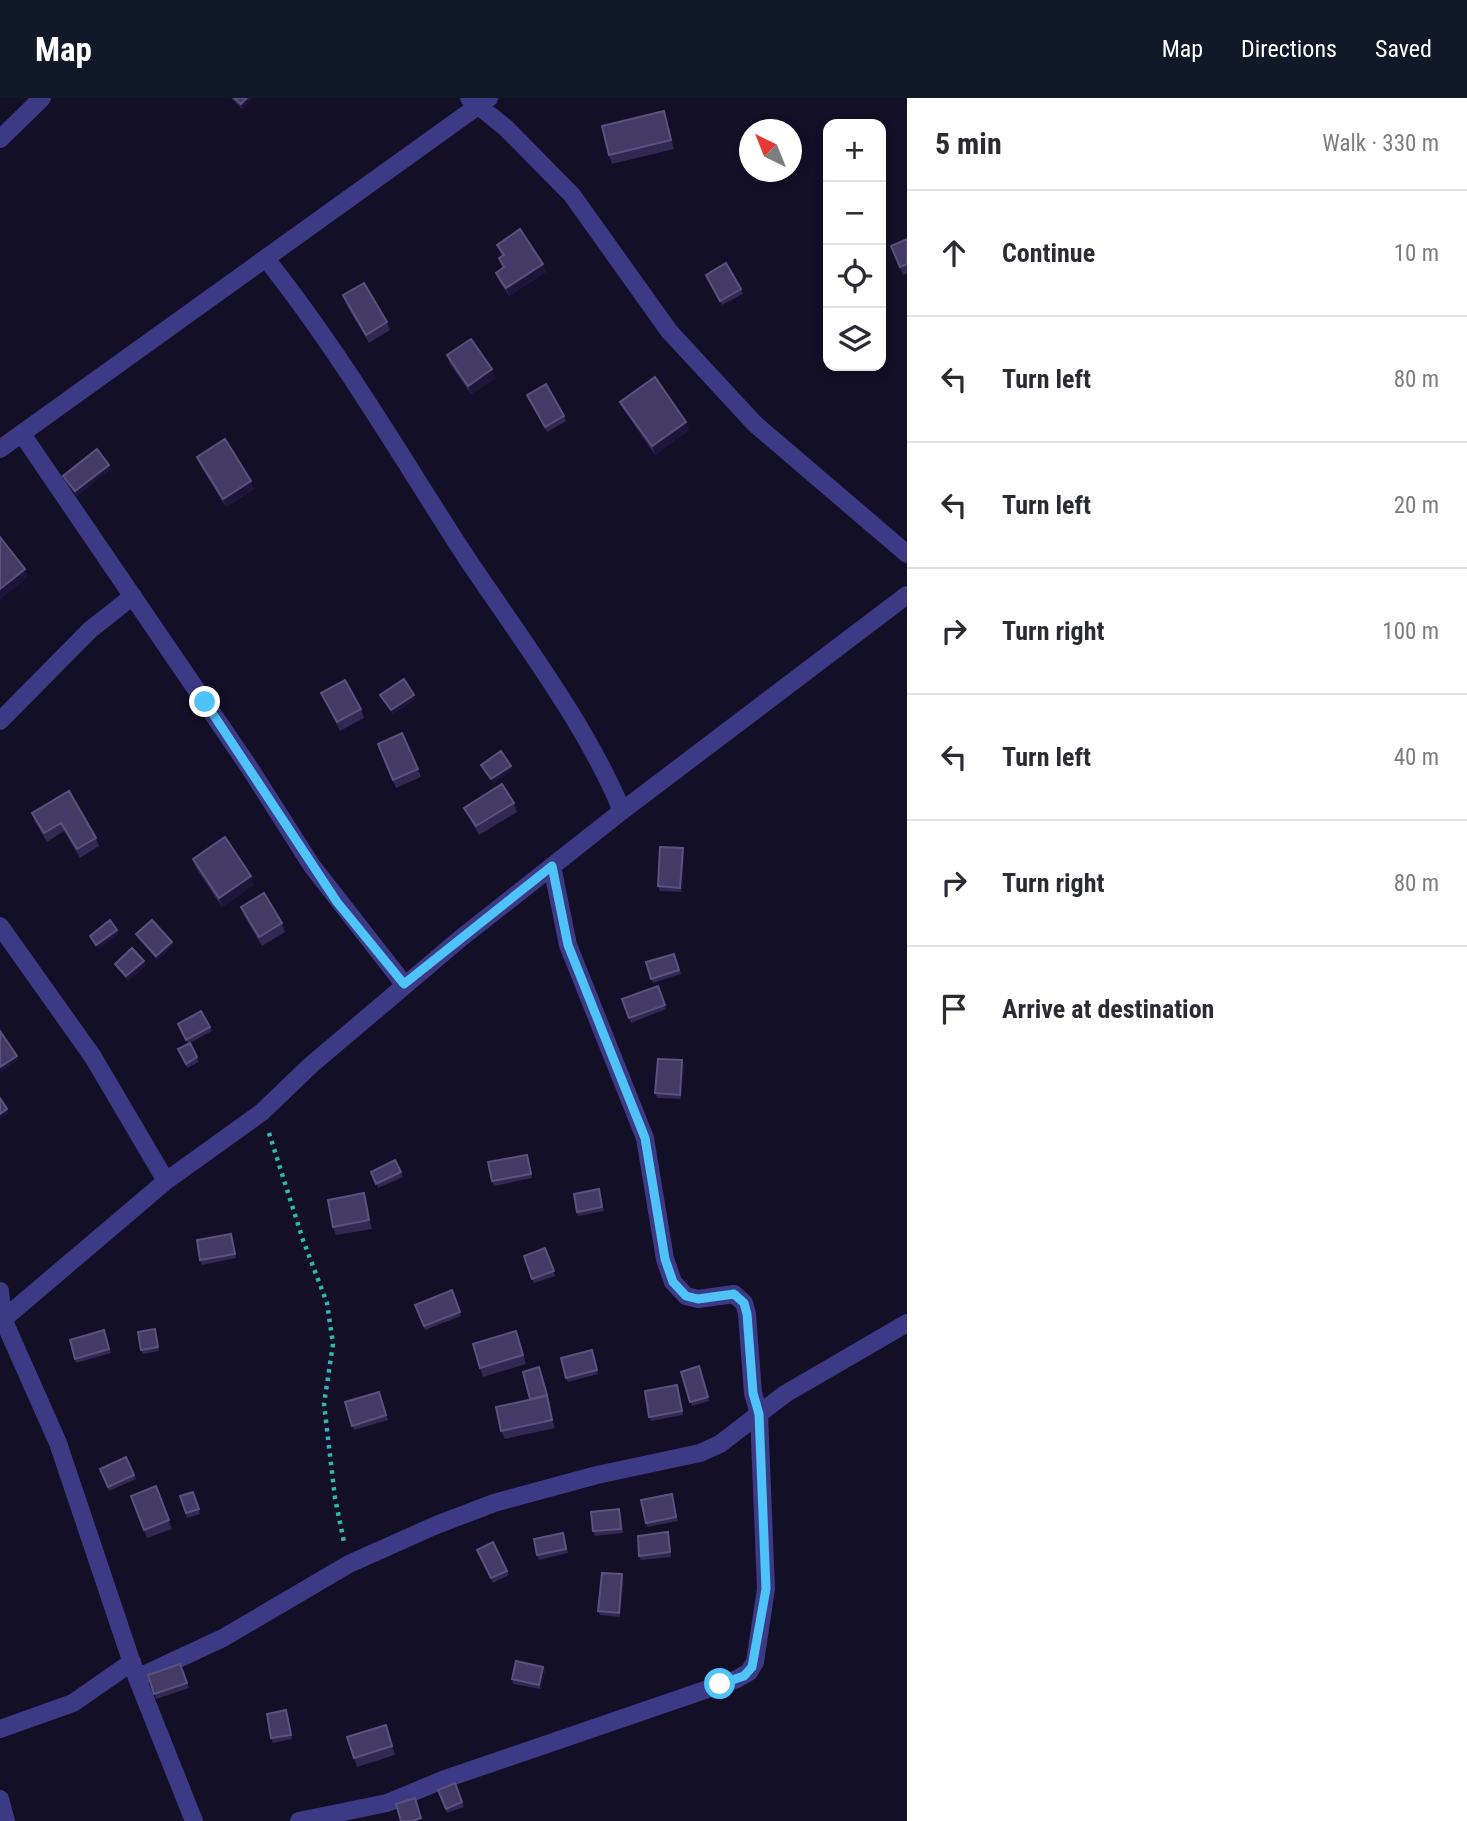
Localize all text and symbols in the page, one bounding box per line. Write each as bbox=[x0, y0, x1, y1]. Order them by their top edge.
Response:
text: Map bbox=[35, 30, 92, 69]
text: Map bbox=[1162, 35, 1203, 63]
text: Directions bbox=[1241, 35, 1337, 63]
text: Saved bbox=[1375, 35, 1432, 63]
north arrow bbox=[739, 119, 802, 182]
map controls bbox=[823, 119, 886, 371]
button: + bbox=[823, 119, 886, 182]
text: 5 min bbox=[935, 126, 1002, 161]
text: Walk · 330 m bbox=[1322, 130, 1439, 157]
button: − bbox=[823, 182, 886, 245]
icon: ahead bbox=[935, 234, 973, 272]
text: Continue bbox=[1002, 238, 1095, 268]
text: 10 m bbox=[1394, 240, 1439, 267]
button: locate bbox=[823, 245, 886, 308]
button: layers bbox=[823, 308, 886, 371]
icon: left bbox=[935, 360, 973, 398]
text: Turn left bbox=[1002, 364, 1091, 394]
text: 80 m bbox=[1394, 366, 1439, 393]
icon: left bbox=[935, 486, 973, 524]
text: Turn left bbox=[1002, 490, 1091, 520]
text: 20 m bbox=[1394, 492, 1439, 519]
icon: right bbox=[935, 612, 973, 650]
text: Turn right bbox=[1002, 616, 1104, 646]
text: 100 m bbox=[1382, 618, 1439, 645]
route end bbox=[189, 686, 220, 717]
icon: left bbox=[935, 738, 973, 776]
text: Turn left bbox=[1002, 742, 1091, 772]
text: 40 m bbox=[1394, 744, 1439, 771]
icon: right bbox=[935, 864, 973, 902]
text: Turn right bbox=[1002, 868, 1104, 898]
text: 80 m bbox=[1394, 870, 1439, 897]
icon: arrive bbox=[935, 990, 973, 1028]
text: Arrive at destination bbox=[1002, 994, 1214, 1024]
route start bbox=[704, 1668, 735, 1699]

